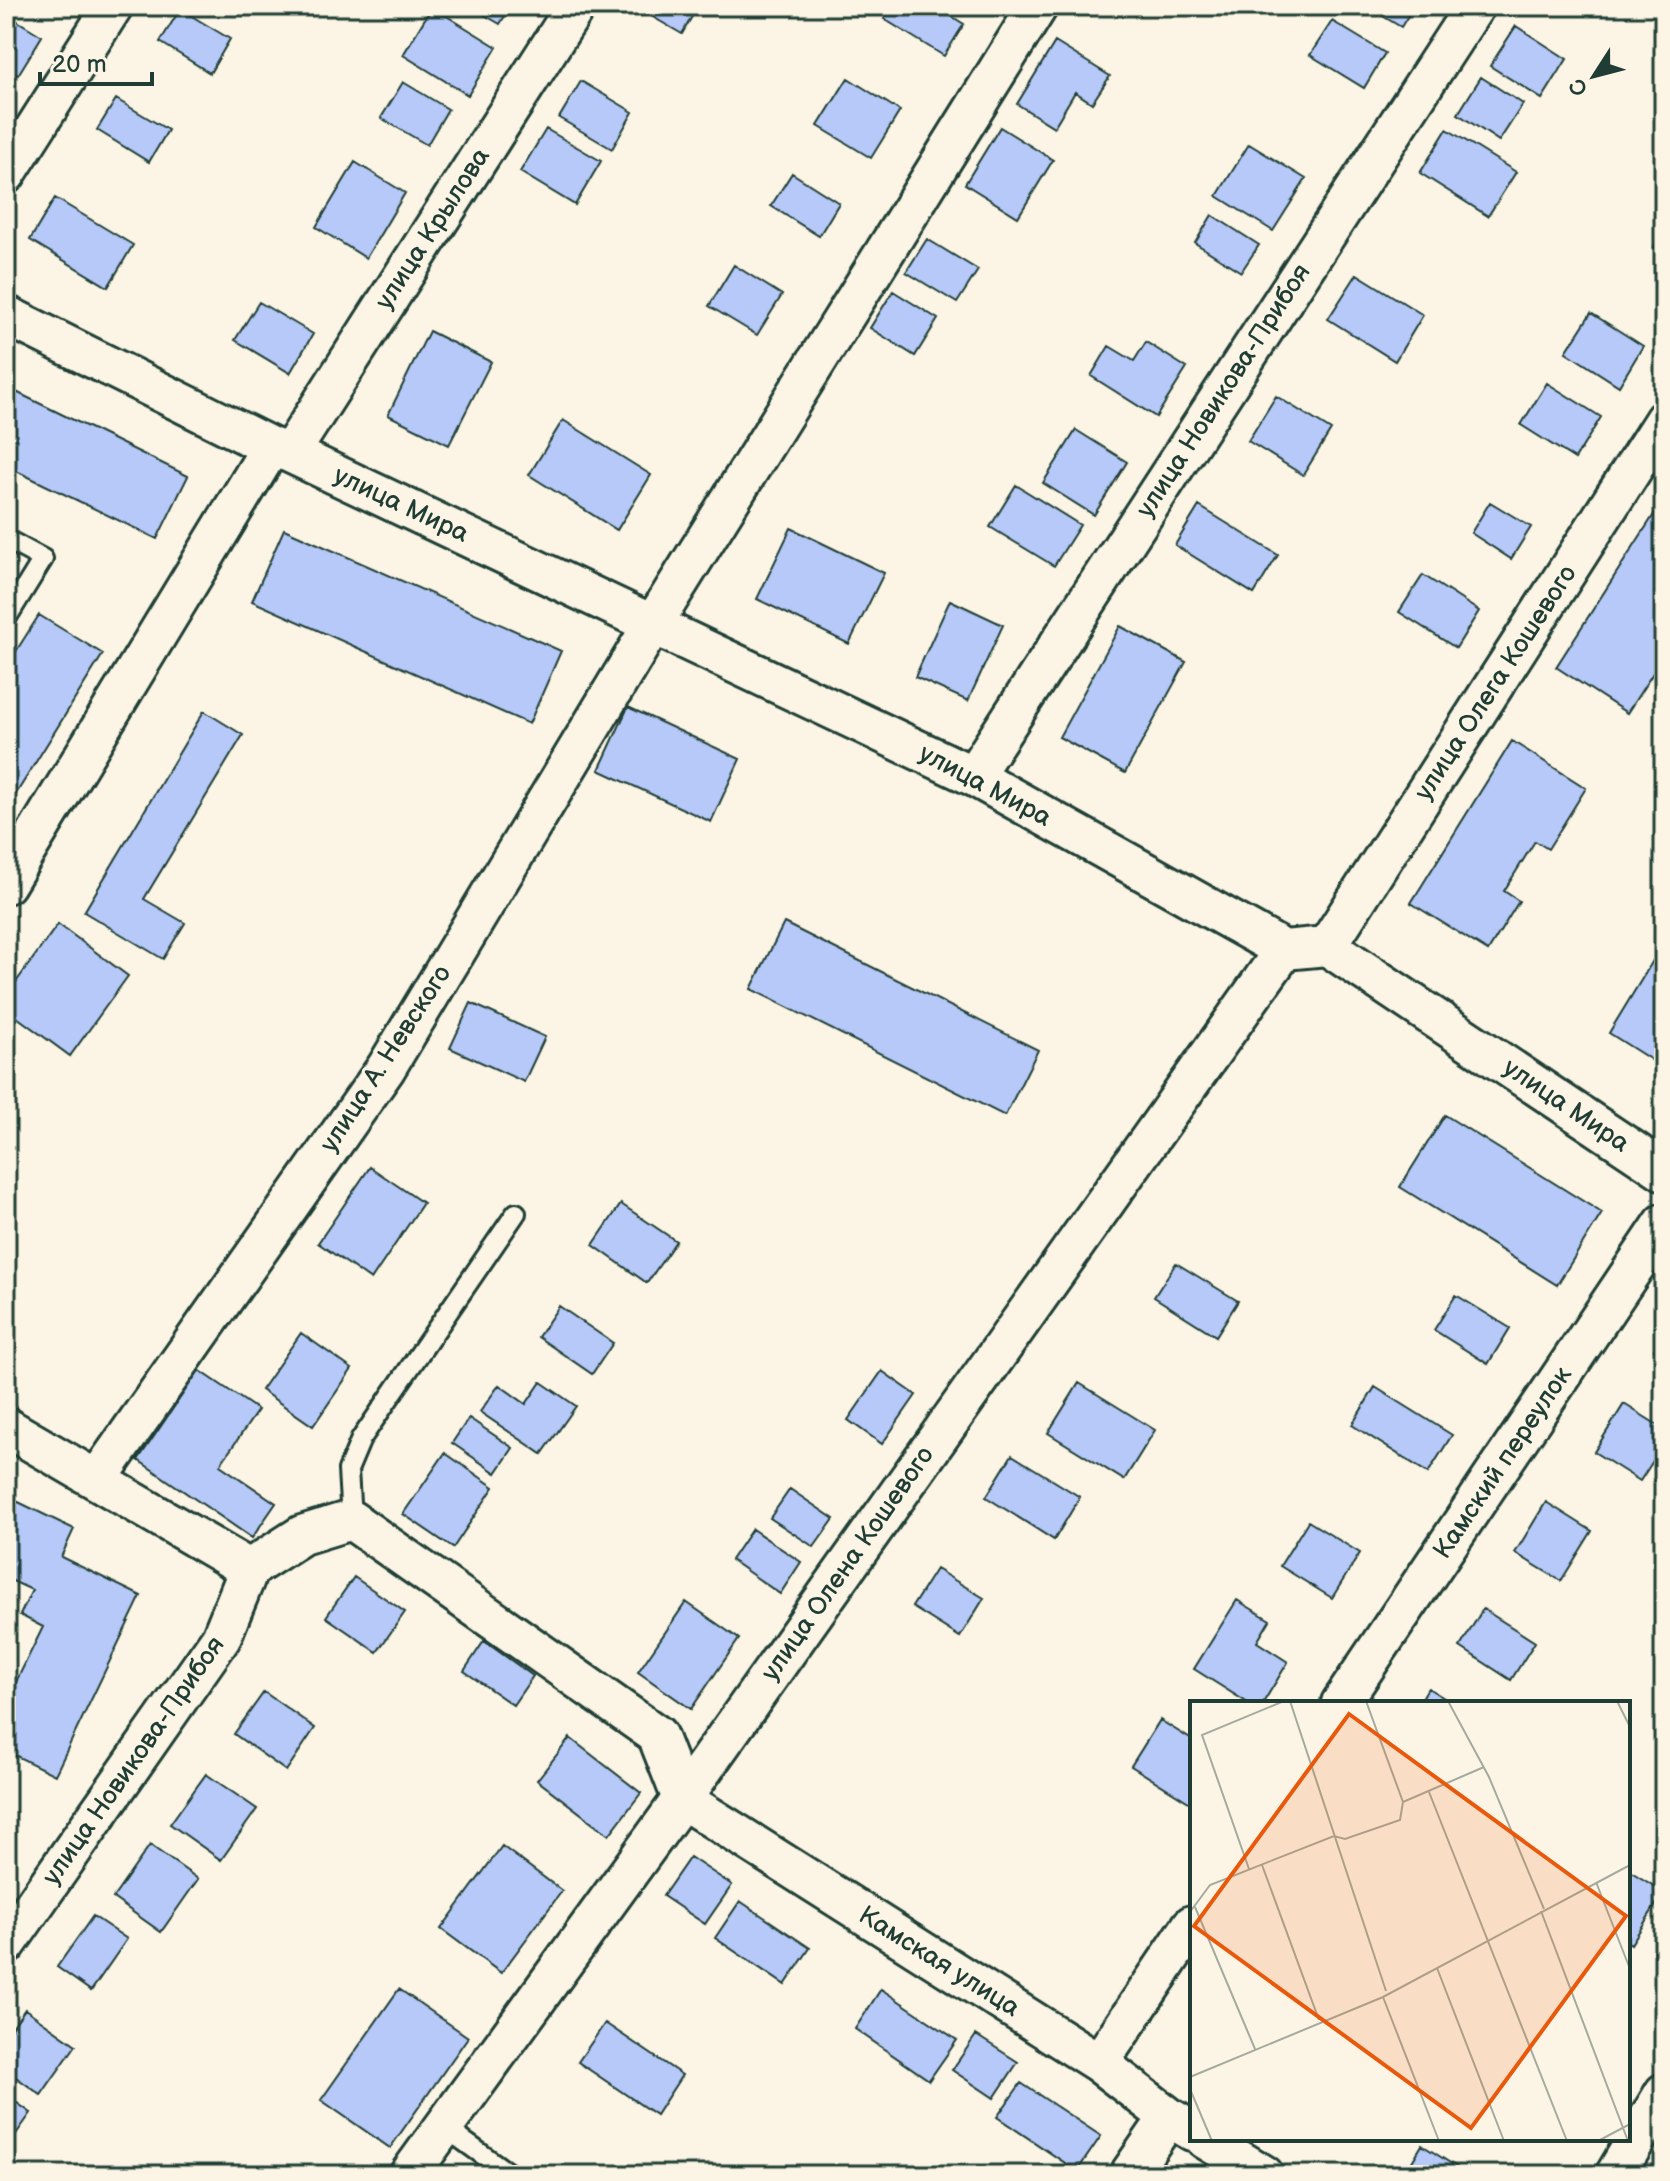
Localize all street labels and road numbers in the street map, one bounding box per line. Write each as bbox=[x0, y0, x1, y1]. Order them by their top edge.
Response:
street label: улица Крылова bbox=[369, 142, 497, 316]
street label: улица Новикова-Прибоя bbox=[1130, 258, 1318, 524]
street label: улица Мира bbox=[329, 460, 473, 550]
street label: улица Олега Кошевого bbox=[1408, 560, 1584, 806]
street label: улица Мира bbox=[914, 738, 1056, 834]
street label: улица А. Невского bbox=[314, 960, 458, 1158]
street label: улица Мира bbox=[1497, 1053, 1635, 1159]
street label: Камский переулок bbox=[1427, 1361, 1579, 1565]
street label: улица Олена Кошевого bbox=[755, 1441, 941, 1687]
street label: улица Новикова-Прибоя bbox=[36, 1631, 232, 1891]
street label: Камская улица bbox=[853, 1900, 1025, 2024]

